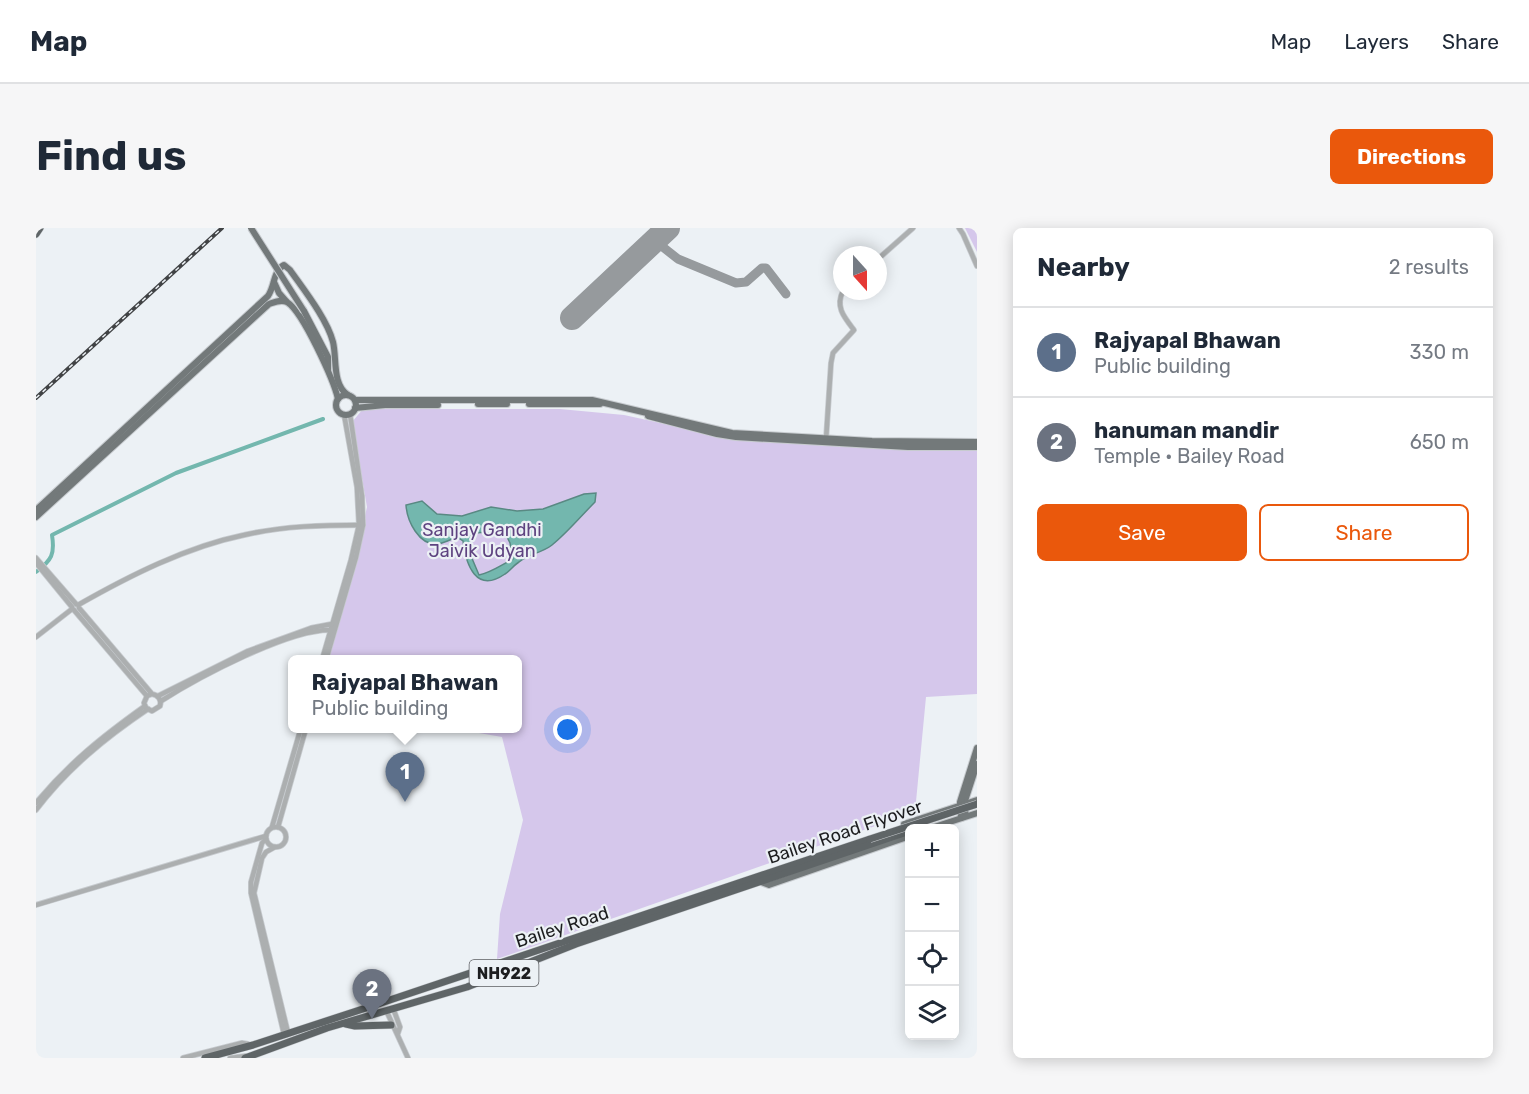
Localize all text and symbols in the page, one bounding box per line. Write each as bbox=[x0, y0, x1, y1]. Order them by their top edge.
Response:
text: Map bbox=[30, 25, 87, 58]
text: Map bbox=[1270, 29, 1311, 54]
text: Layers bbox=[1344, 29, 1409, 54]
text: Share bbox=[1442, 29, 1499, 54]
button: Directions bbox=[1330, 129, 1493, 184]
text: Find us bbox=[36, 131, 187, 181]
north arrow bbox=[833, 246, 887, 300]
text: Nearby bbox=[1037, 252, 1130, 283]
text: 2 results bbox=[1389, 255, 1469, 279]
text: Rajyapal Bhawan bbox=[1094, 327, 1281, 354]
text: 1 bbox=[1052, 340, 1061, 364]
text: 330 m bbox=[1410, 340, 1469, 364]
text: Public building bbox=[1094, 354, 1231, 378]
text: hanuman mandir bbox=[1094, 417, 1279, 444]
text: 2 bbox=[1050, 430, 1063, 454]
text: 650 m bbox=[1410, 430, 1469, 454]
text: Temple · Bailey Road bbox=[1094, 444, 1285, 468]
button: Save bbox=[1037, 504, 1247, 561]
button: Share bbox=[1259, 504, 1469, 561]
park label: Sanjay Gandhi Jaivik Udyan bbox=[422, 519, 542, 562]
popup bbox=[288, 655, 522, 733]
text: Rajyapal Bhawan bbox=[312, 669, 498, 696]
text: Public building bbox=[312, 696, 448, 720]
your location bbox=[553, 715, 582, 744]
pin: 1 bbox=[386, 752, 424, 802]
street label: Bailey Road Flyover bbox=[765, 795, 926, 869]
map controls bbox=[905, 824, 959, 1040]
button: + bbox=[905, 824, 959, 878]
button: − bbox=[905, 878, 959, 932]
street label: Bailey Road bbox=[512, 902, 612, 952]
button: locate bbox=[905, 932, 959, 986]
road number: NH922 bbox=[470, 960, 538, 986]
pin: 2 bbox=[352, 970, 392, 1019]
button: layers bbox=[905, 986, 959, 1040]

